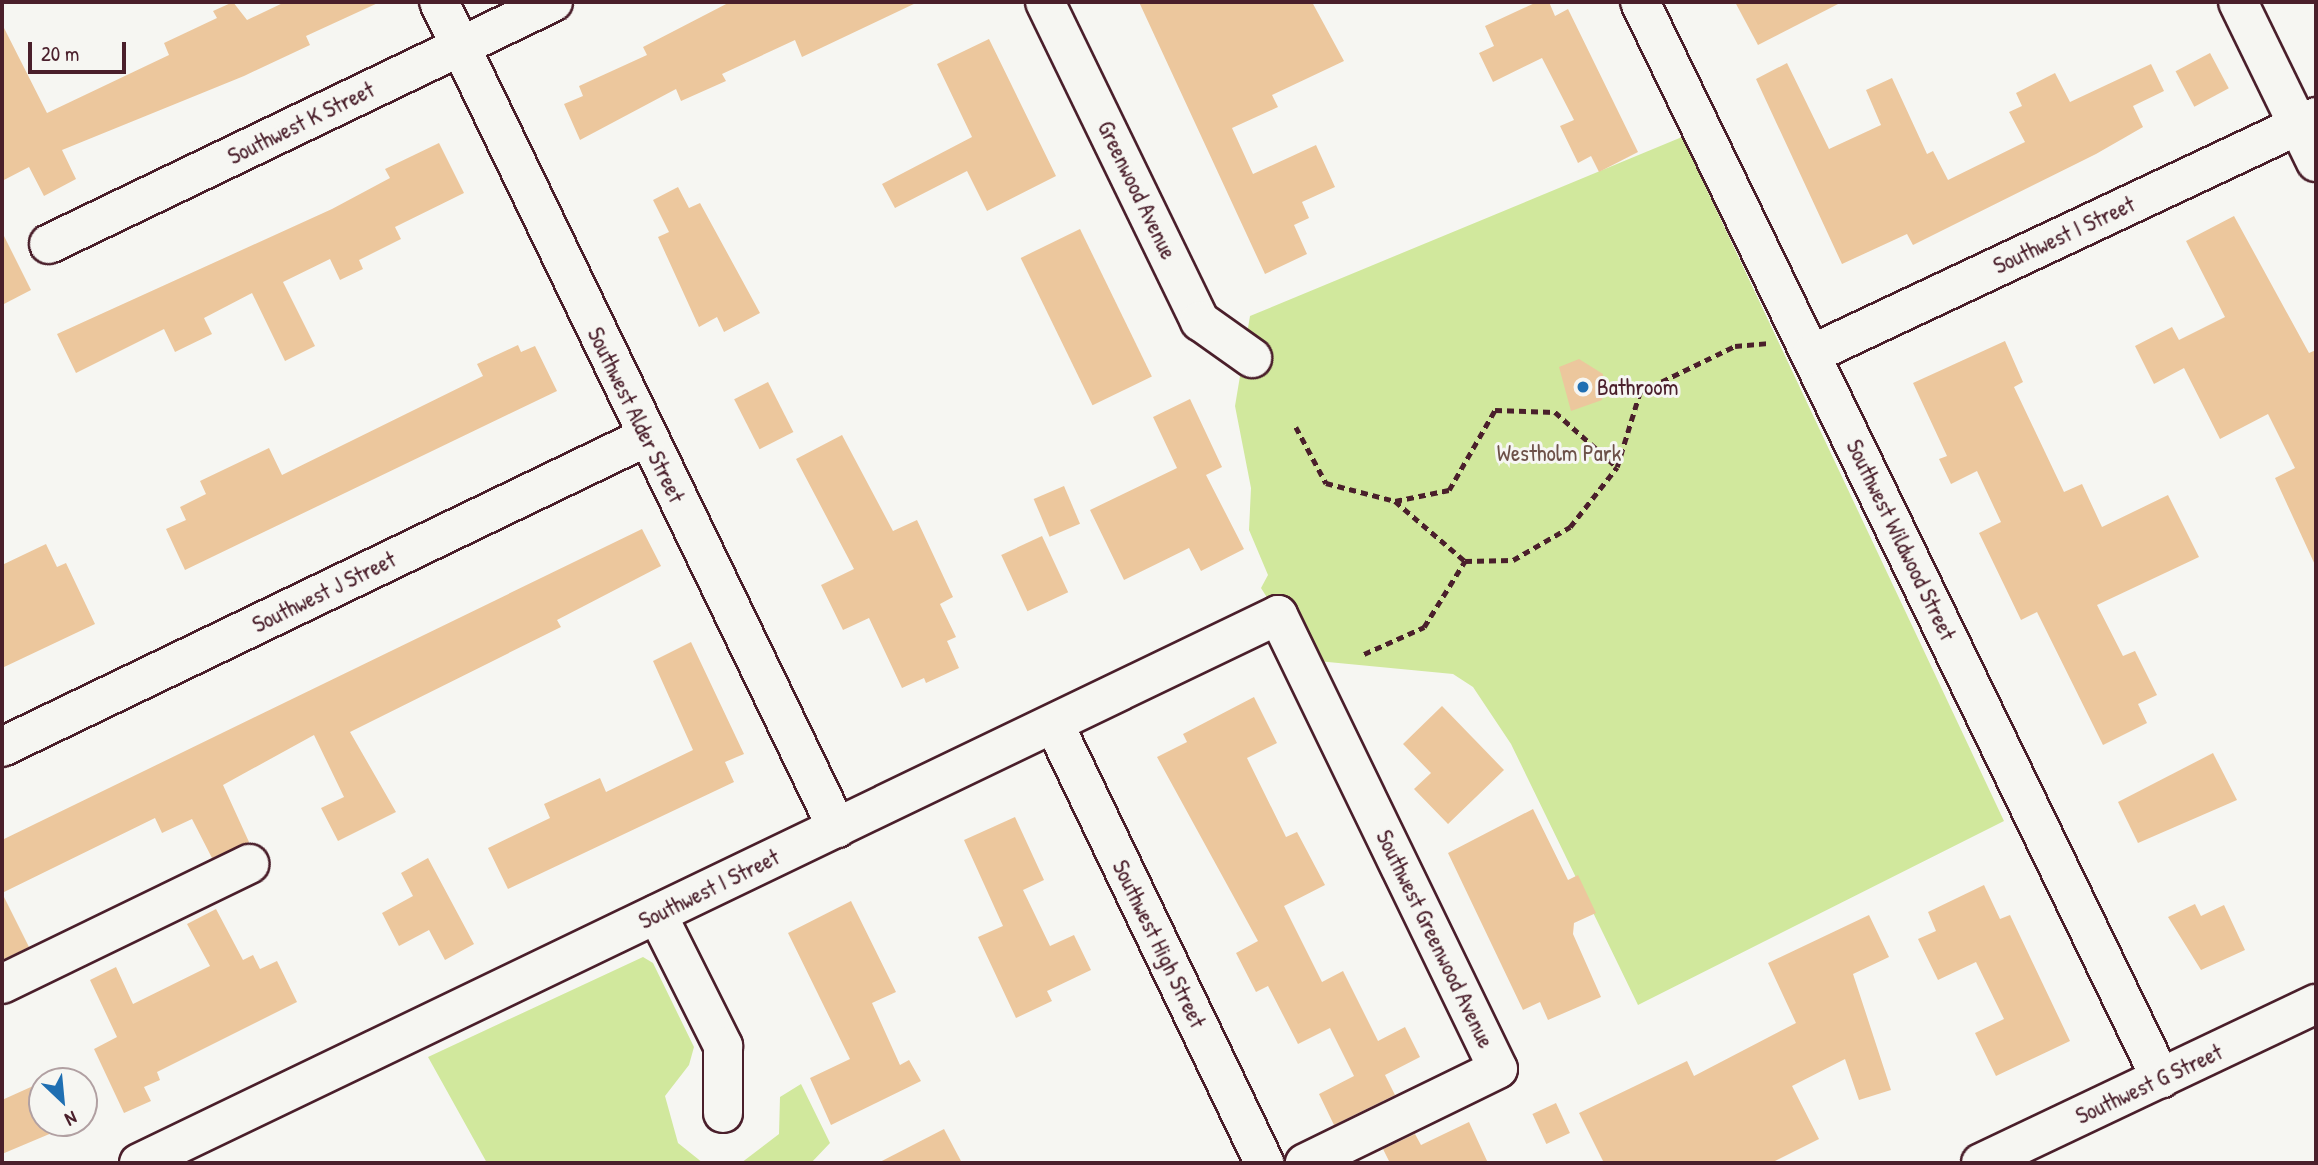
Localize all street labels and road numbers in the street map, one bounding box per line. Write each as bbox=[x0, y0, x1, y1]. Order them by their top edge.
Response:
street label: Southwest K Street bbox=[223, 76, 379, 170]
street label: Greenwood Avenue bbox=[1092, 116, 1182, 264]
street label: Southwest I Street bbox=[1989, 190, 2139, 280]
street label: Southwest Alder Street bbox=[582, 323, 690, 507]
street label: Southwest Wildwood Street bbox=[1840, 435, 1962, 645]
street label: Southwest J Street bbox=[248, 545, 400, 639]
street label: Southwest Greenwood Avenue bbox=[1370, 826, 1500, 1052]
street label: Southwest I Street bbox=[634, 843, 784, 935]
street label: Southwest High Street bbox=[1106, 856, 1212, 1032]
street label: Southwest G Street bbox=[2071, 1038, 2227, 1130]

